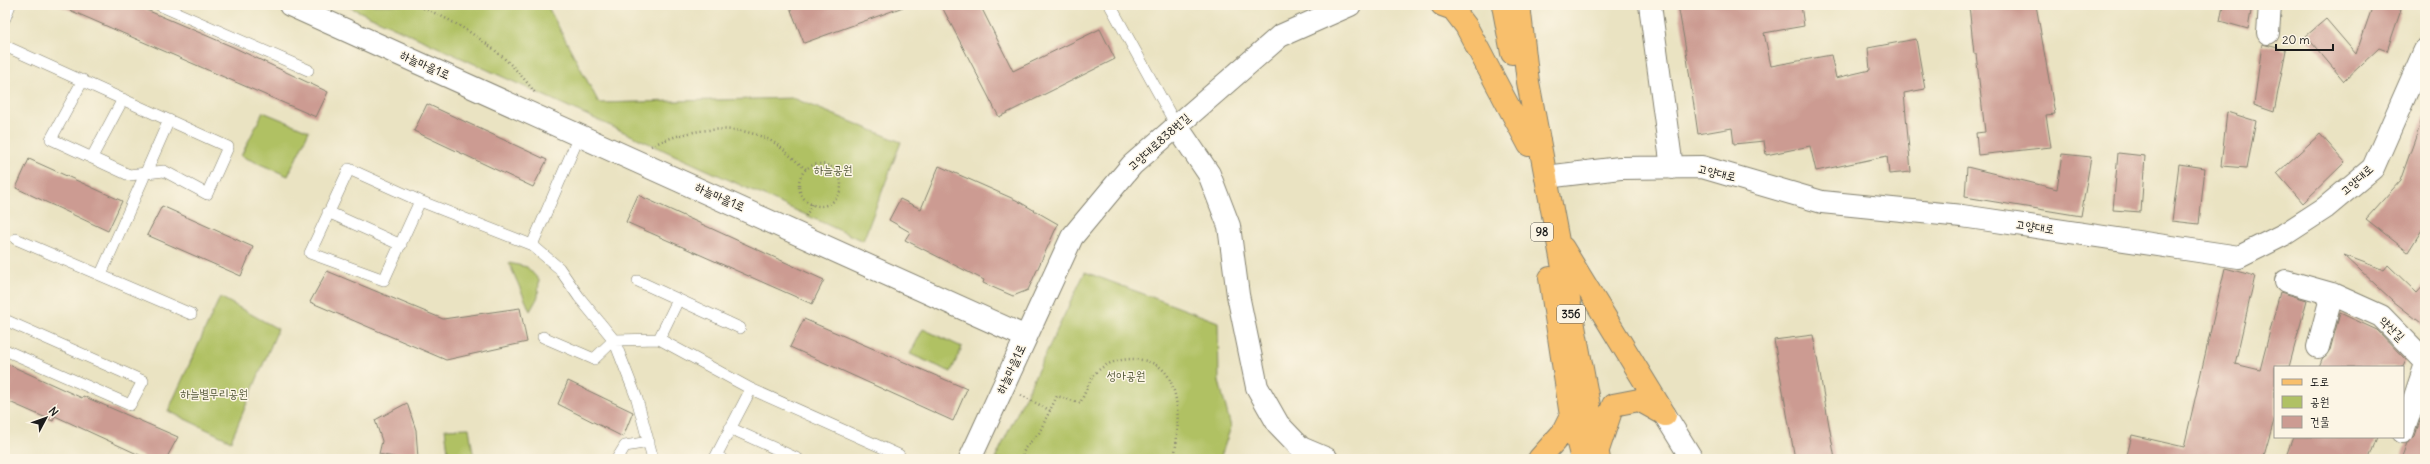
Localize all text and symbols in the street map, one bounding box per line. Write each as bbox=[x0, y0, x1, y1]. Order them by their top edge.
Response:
scale bar bbox=[2276, 26, 2333, 52]
text: 20 m bbox=[2282, 32, 2310, 47]
street label: 하늘마을1로 bbox=[398, 47, 452, 82]
street label: 고양대로838번길 bbox=[1124, 110, 1193, 173]
street label: 고양대로 bbox=[1697, 161, 1738, 184]
street label: 고양대로 bbox=[2337, 161, 2376, 198]
park label: 하늘공원 bbox=[814, 162, 852, 177]
street label: 하늘마을1로 bbox=[693, 179, 747, 214]
street label: 고양대로 bbox=[2015, 216, 2055, 237]
road number: 98 bbox=[1531, 223, 1553, 241]
road number: 356 bbox=[1557, 305, 1585, 323]
street label: 약산길 bbox=[2377, 313, 2408, 344]
street label: 하늘마을1로 bbox=[993, 342, 1029, 396]
legend bbox=[2274, 366, 2404, 438]
park label: 성아공원 bbox=[1107, 368, 1145, 383]
text: 도로 bbox=[2310, 374, 2329, 389]
park label: 하늘별무리공원 bbox=[180, 386, 248, 401]
text: 공원 bbox=[2310, 394, 2329, 409]
north arrow bbox=[26, 398, 66, 438]
text: N bbox=[46, 404, 61, 419]
text: 건물 bbox=[2310, 414, 2330, 429]

